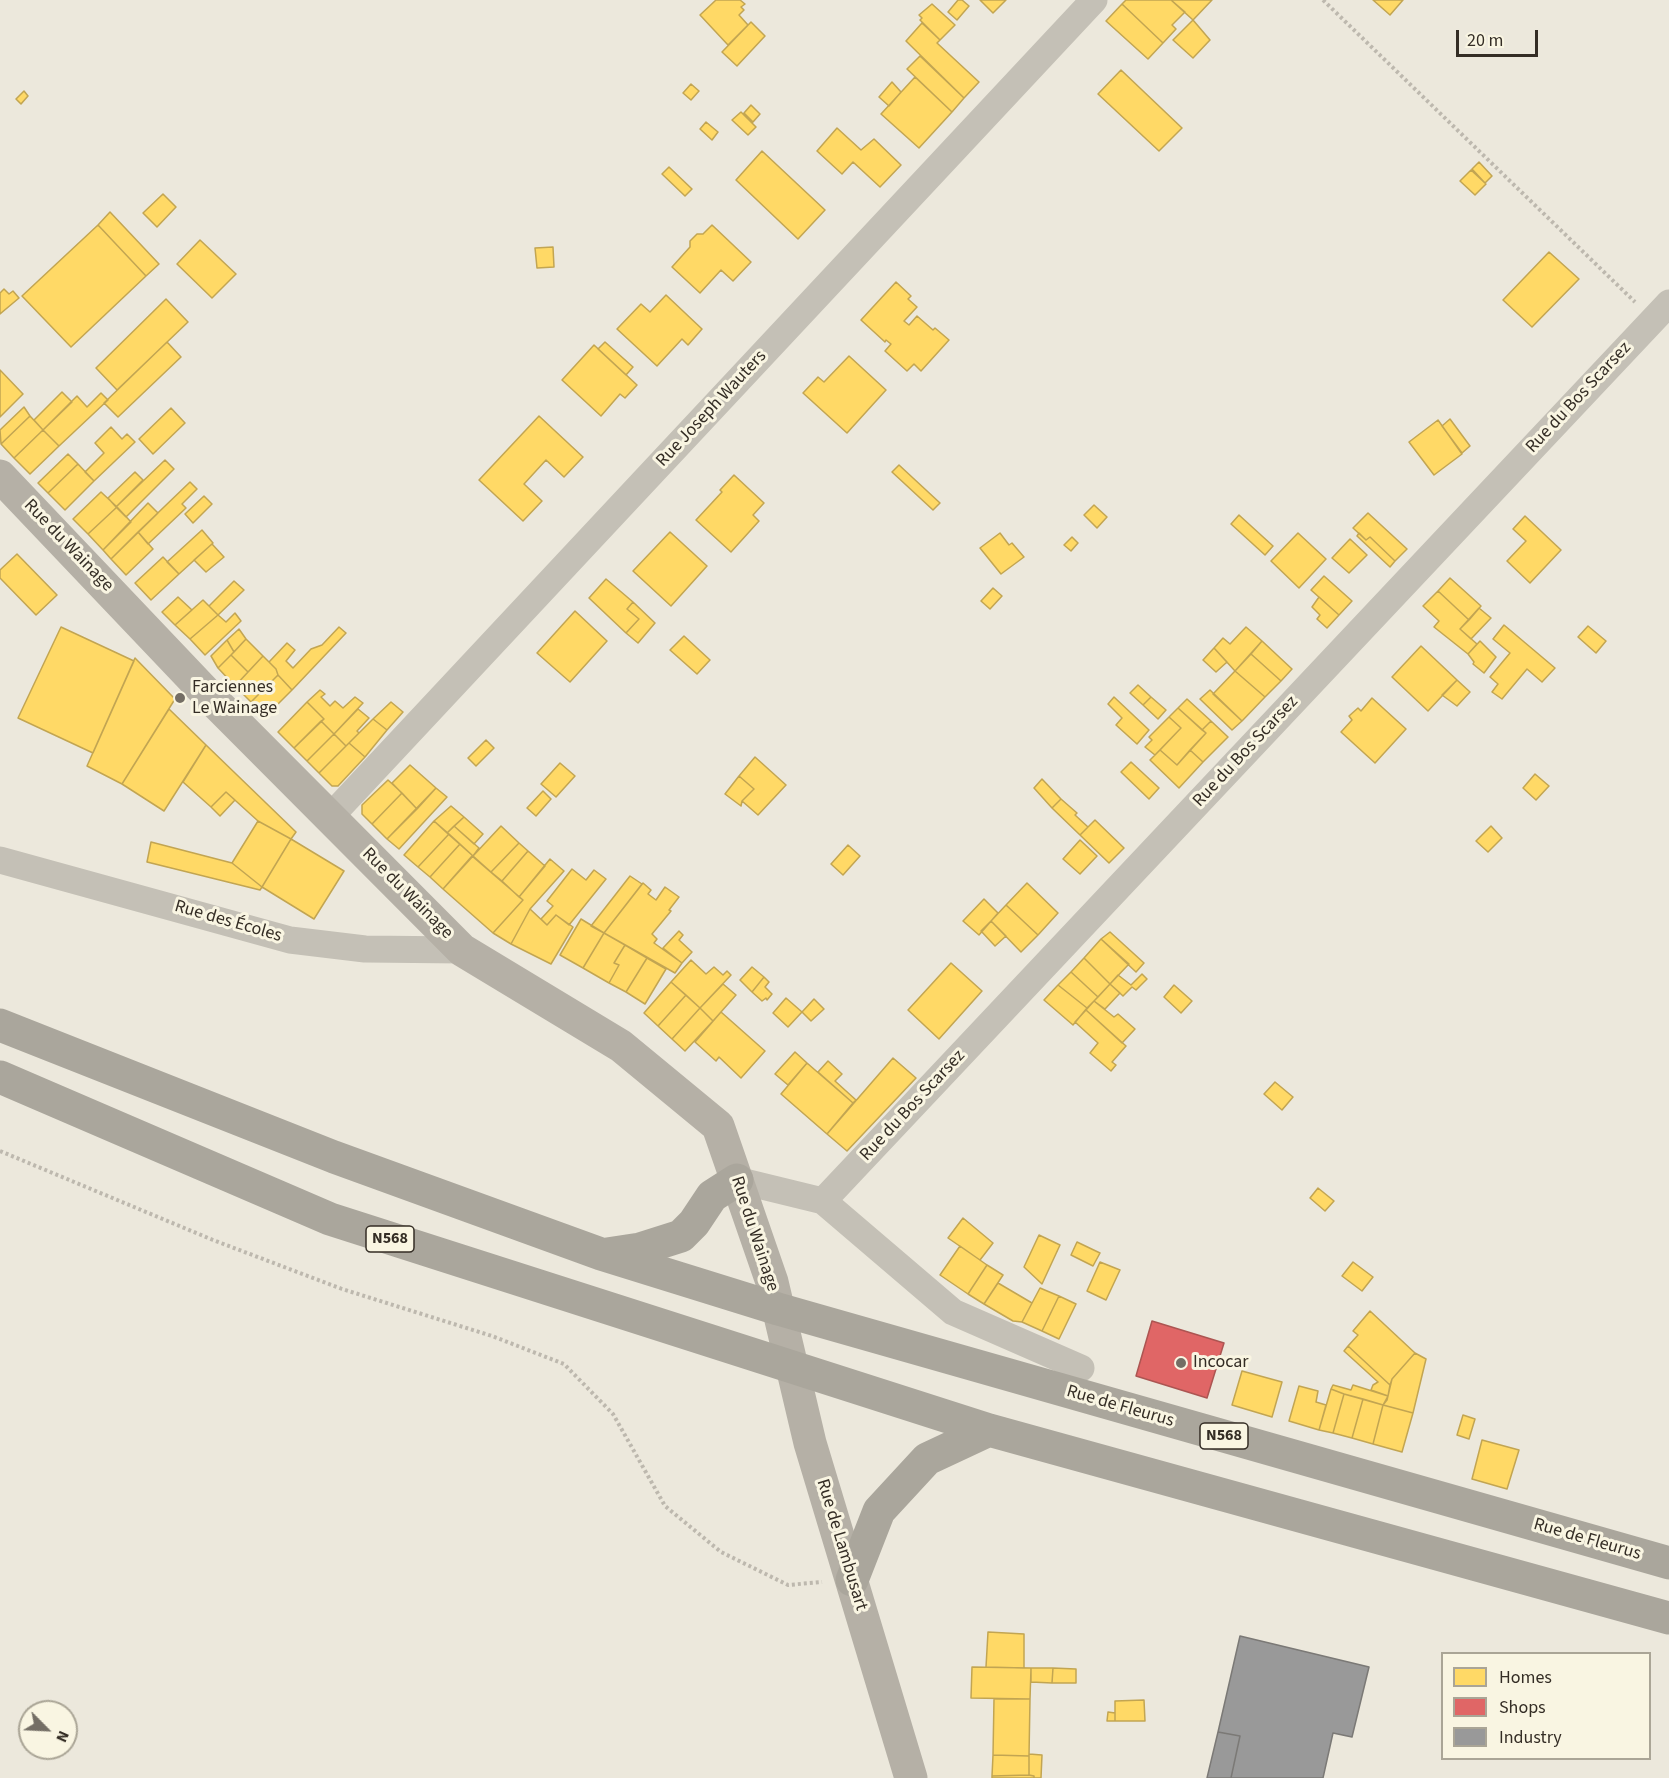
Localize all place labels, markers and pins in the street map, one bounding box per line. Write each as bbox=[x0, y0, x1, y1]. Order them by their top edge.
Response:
place label: Farciennes Le Wainage bbox=[192, 677, 277, 720]
marker: Farciennes Le Wainage bbox=[173, 691, 187, 705]
place label: Incocar bbox=[1193, 1352, 1249, 1374]
marker: Incocar bbox=[1174, 1356, 1188, 1370]

